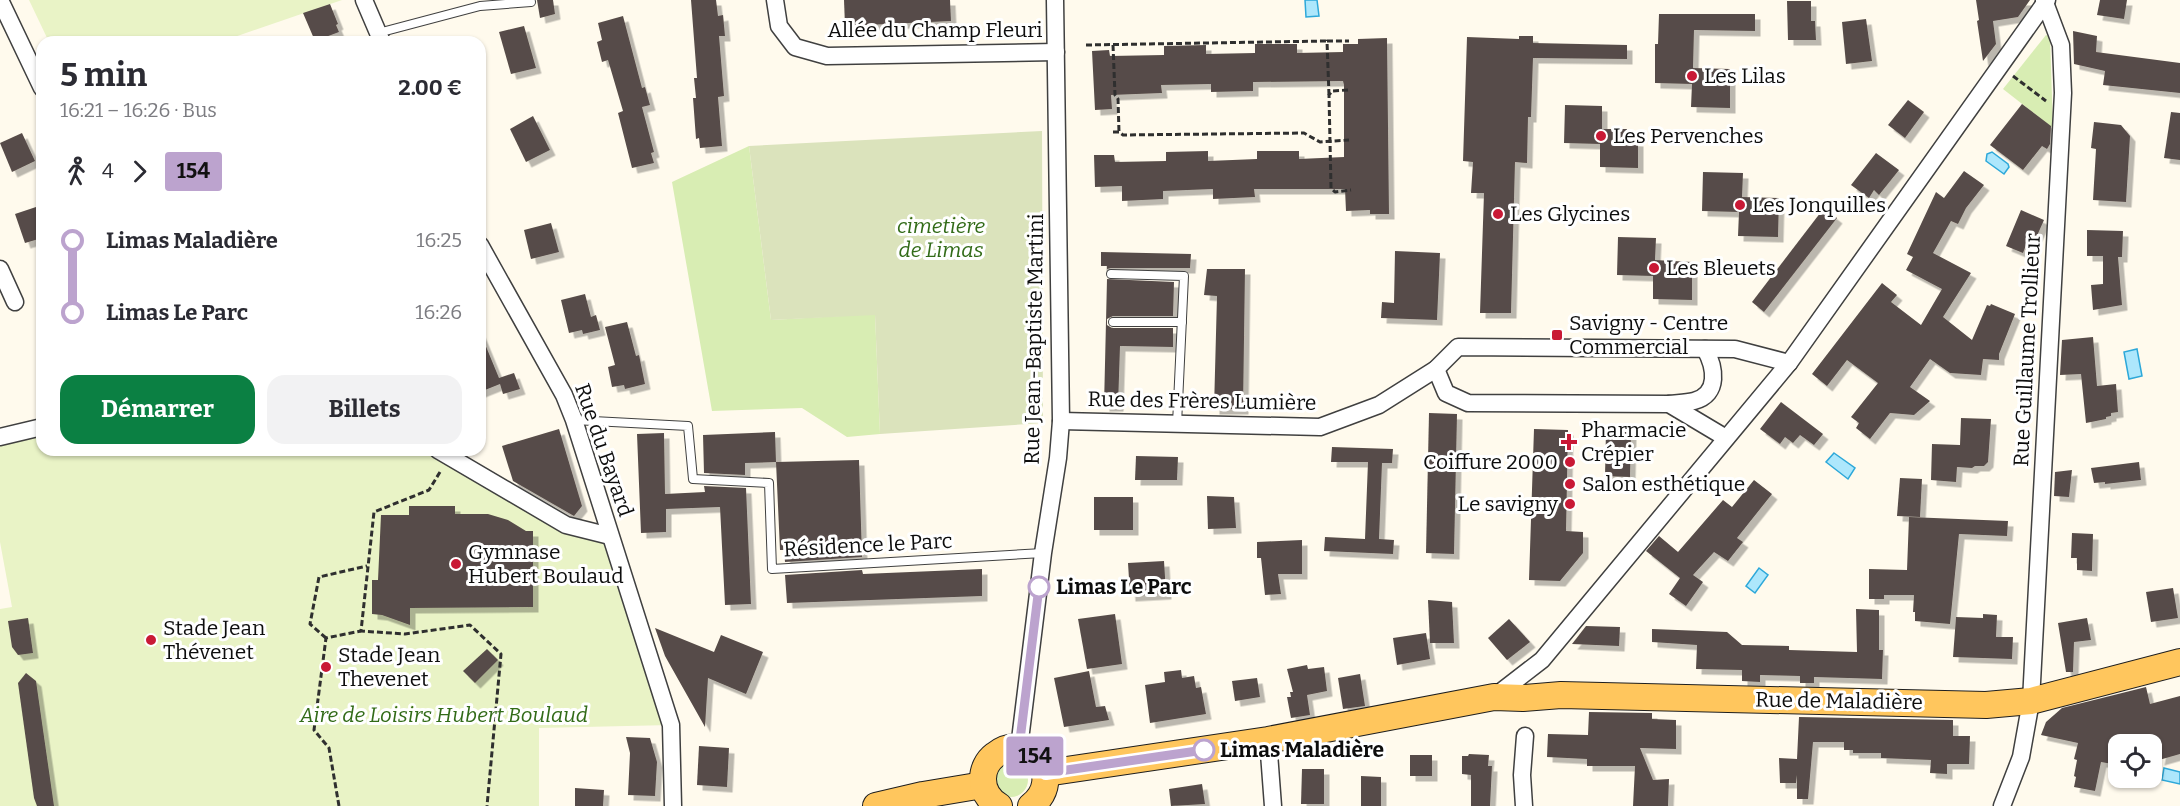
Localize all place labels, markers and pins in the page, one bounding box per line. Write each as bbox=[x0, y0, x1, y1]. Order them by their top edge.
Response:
place label: Les Lilas bbox=[1704, 63, 1786, 89]
marker: Les Lilas bbox=[1685, 69, 1699, 83]
place label: Les Pervenches bbox=[1613, 123, 1764, 149]
marker: Les Pervenches bbox=[1594, 129, 1608, 143]
place label: Les Jonquilles bbox=[1752, 192, 1886, 218]
marker: Les Jonquilles bbox=[1733, 198, 1747, 212]
place label: Les Glycines bbox=[1510, 201, 1630, 227]
marker: Les Glycines bbox=[1491, 207, 1505, 221]
place label: Les Bleuets bbox=[1666, 255, 1776, 281]
marker: Les Bleuets bbox=[1647, 261, 1661, 275]
place label: Savigny - Centre Commercial bbox=[1569, 310, 1728, 360]
marker: Savigny - Centre Commercial bbox=[1550, 328, 1564, 342]
place label: Pharmacie Crépier bbox=[1581, 417, 1687, 467]
marker: Pharmacie Crépier bbox=[1562, 435, 1576, 449]
place label: Coiffure 2000 bbox=[1423, 449, 1558, 475]
marker: Coiffure 2000 bbox=[1563, 455, 1577, 469]
place label: Salon esthétique bbox=[1582, 471, 1745, 497]
marker: Salon esthétique bbox=[1563, 477, 1577, 491]
place label: Le savigny bbox=[1458, 491, 1559, 517]
marker: Le savigny bbox=[1563, 497, 1577, 511]
place label: Gymnase Hubert Boulaud bbox=[468, 539, 624, 589]
marker: Gymnase Hubert Boulaud bbox=[449, 557, 463, 571]
place label: Limas Le Parc bbox=[1056, 574, 1192, 600]
marker: Limas Le Parc bbox=[1028, 576, 1050, 598]
place label: Stade Jean Thévenet bbox=[163, 615, 265, 665]
marker: Stade Jean Thévenet bbox=[144, 633, 158, 647]
place label: Stade Jean Thevenet bbox=[338, 642, 440, 692]
marker: Stade Jean Thevenet bbox=[319, 660, 333, 674]
place label: Limas Maladière bbox=[1220, 737, 1384, 763]
marker: Limas Maladière bbox=[1193, 739, 1215, 761]

